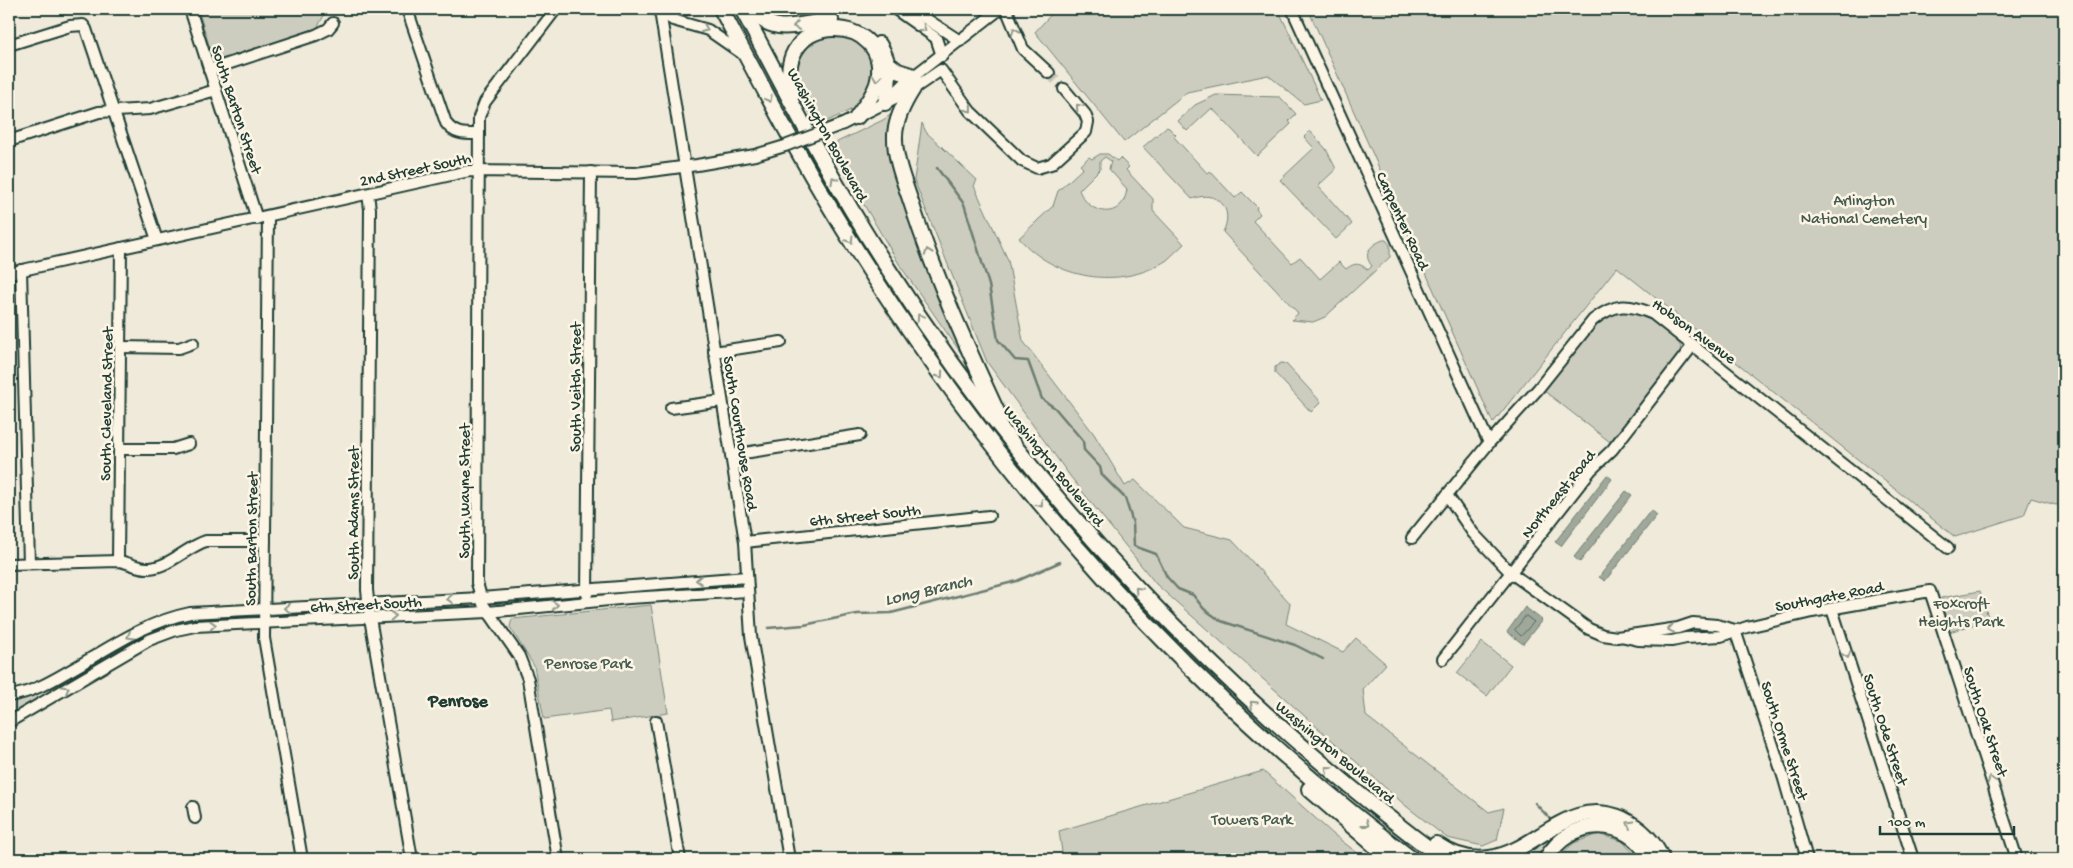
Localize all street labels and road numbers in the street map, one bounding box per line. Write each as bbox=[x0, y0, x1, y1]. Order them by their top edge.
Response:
street label: South Barton Street bbox=[205, 44, 265, 178]
street label: Washington Boulevard bbox=[781, 65, 871, 207]
street label: 2nd Street South bbox=[358, 150, 474, 193]
street label: Carpenter Road bbox=[1370, 169, 1433, 275]
street label: Hobson Avenue bbox=[1647, 296, 1739, 370]
street label: South Veitch Street bbox=[568, 321, 587, 452]
street label: South Cleveland Street bbox=[98, 326, 119, 481]
street label: South Courthouse Road bbox=[717, 355, 760, 514]
street label: Washington Boulevard bbox=[998, 403, 1108, 533]
street label: South Wayne Street bbox=[457, 422, 476, 558]
street label: South Adams Street bbox=[346, 445, 365, 580]
street label: Northeast Road bbox=[1518, 446, 1602, 543]
street label: South Barton Street bbox=[243, 471, 264, 606]
street label: 6th Street South bbox=[809, 502, 922, 533]
street label: Southgate Road bbox=[1774, 578, 1887, 618]
street label: 6th Street South bbox=[310, 594, 423, 619]
street label: South Oak Street bbox=[1957, 665, 2011, 781]
street label: South Ode Street bbox=[1857, 672, 1911, 790]
street label: South Orme Street bbox=[1755, 679, 1811, 804]
street label: Washington Boulevard bbox=[1270, 698, 1399, 810]

